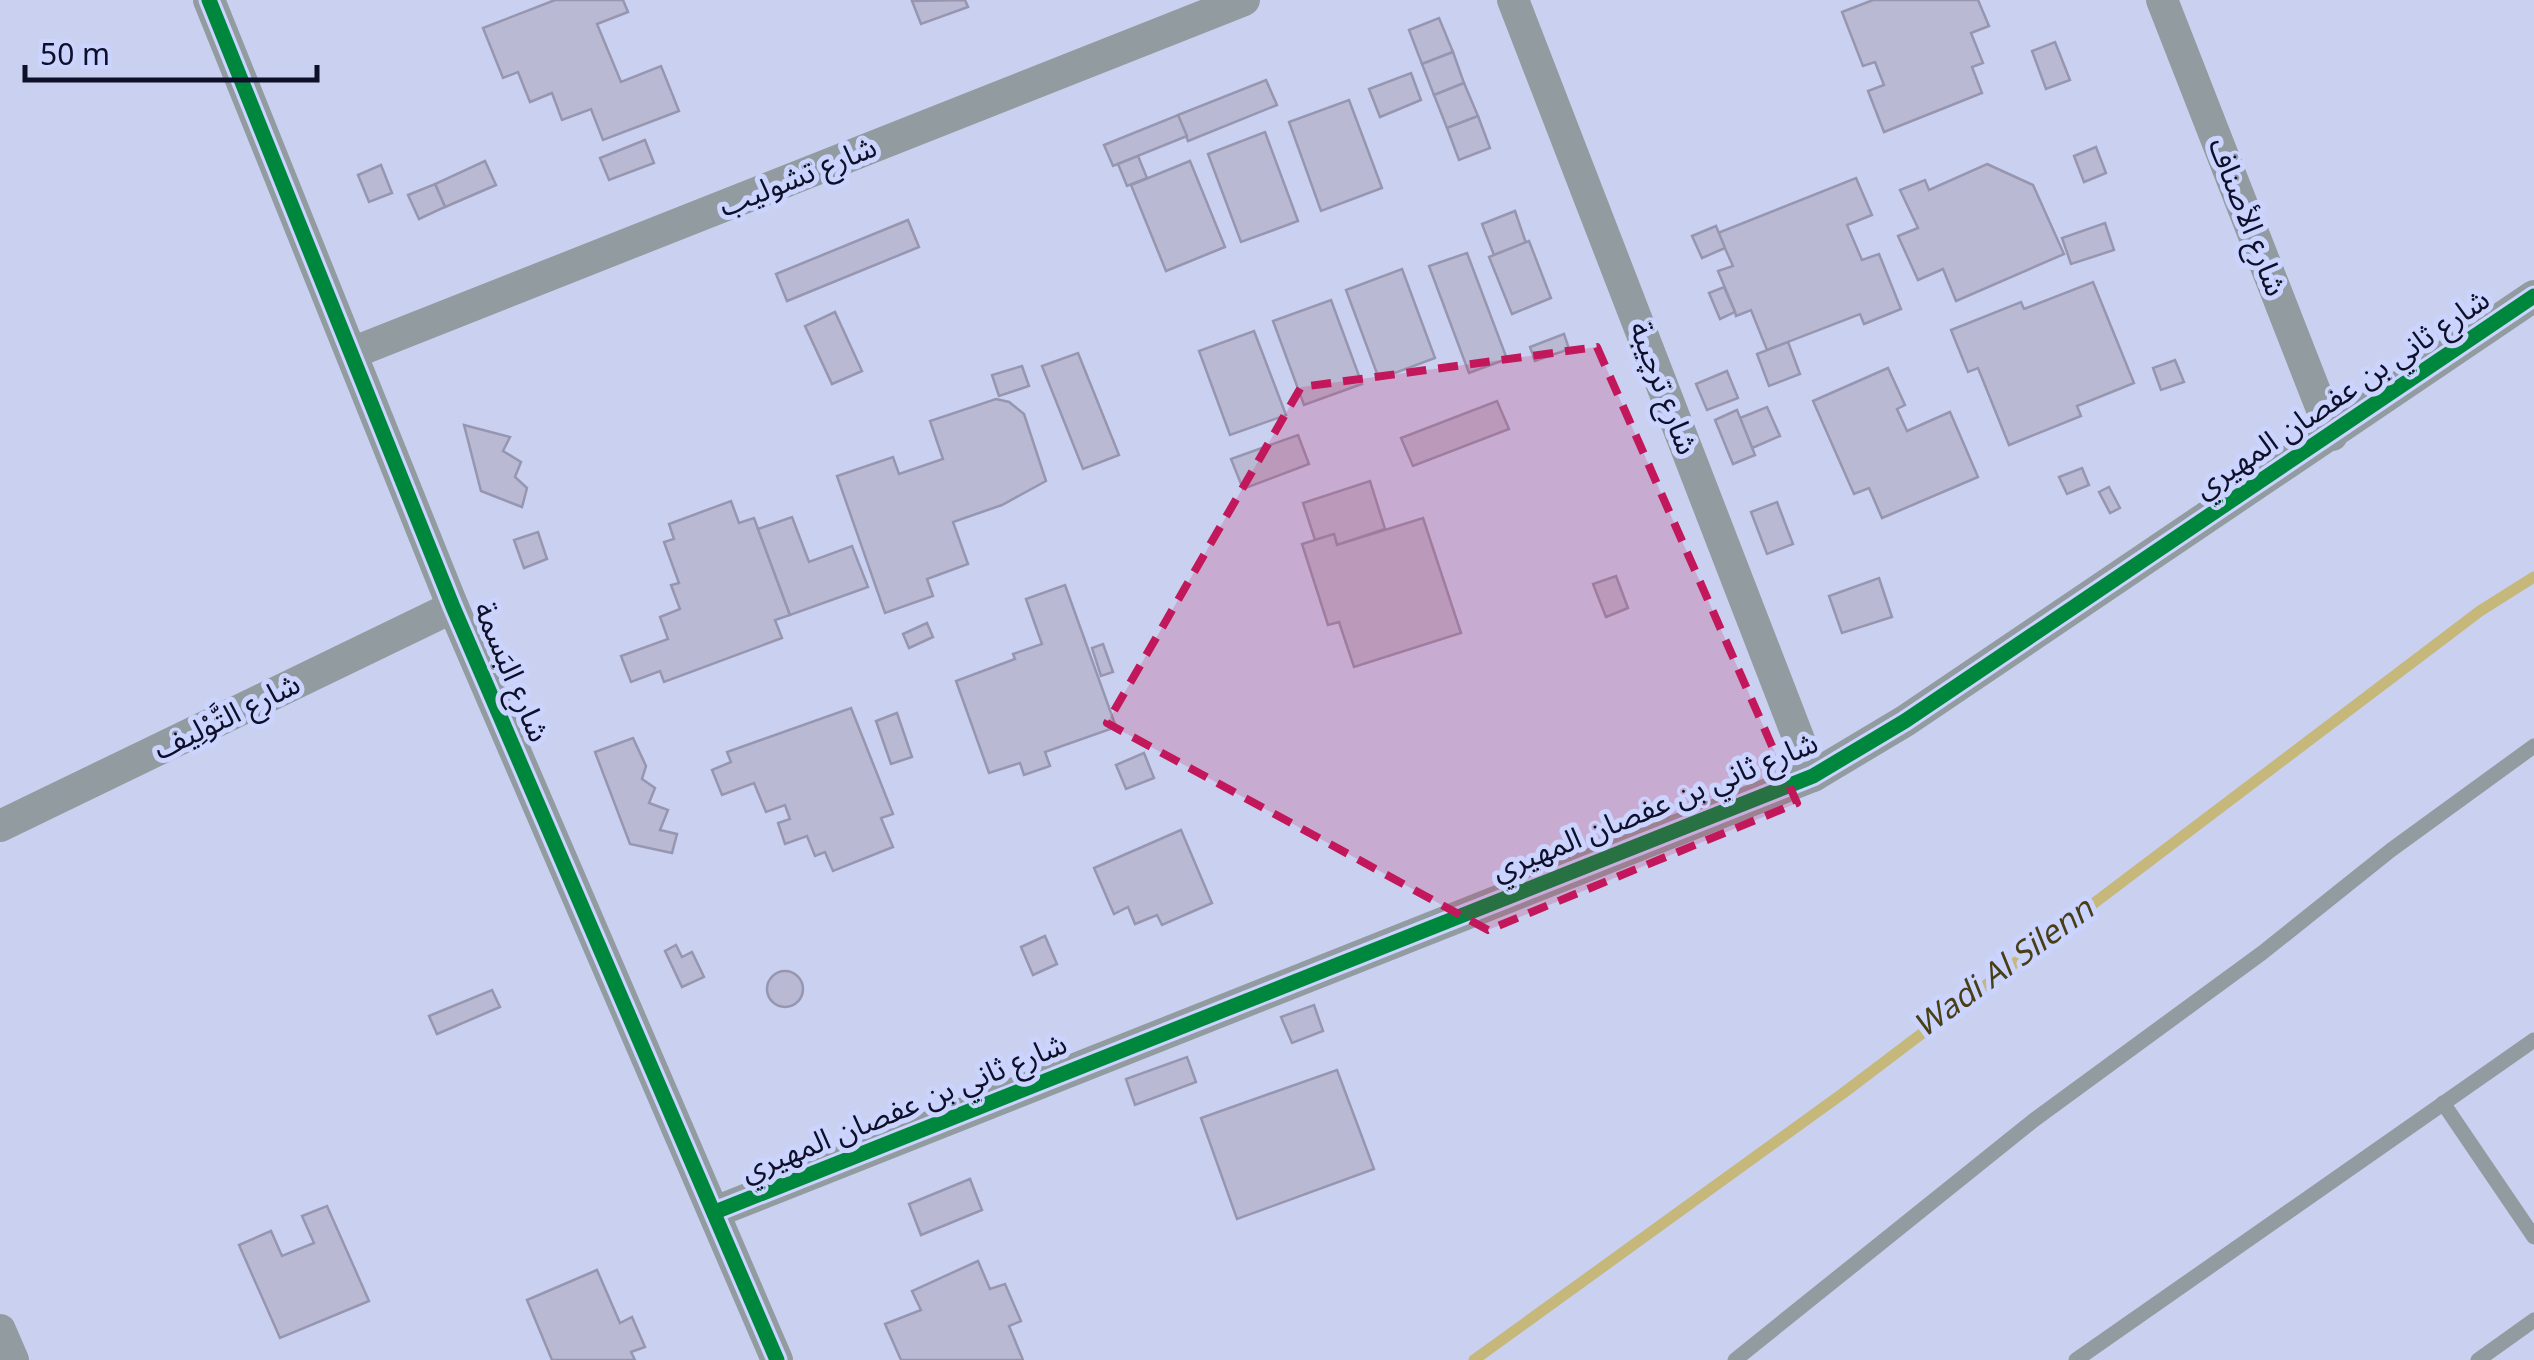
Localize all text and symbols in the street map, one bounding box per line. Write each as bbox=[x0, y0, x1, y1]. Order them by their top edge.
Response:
scale bar bbox=[25, 20, 318, 82]
text: 50 m bbox=[40, 24, 110, 87]
street label: شارع تشوليب bbox=[709, 117, 887, 237]
street label: شارع الأصناف bbox=[2188, 128, 2306, 306]
street label: شارع ثاني بن عفصان المهيري bbox=[2180, 270, 2504, 518]
street label: شارع ترچيبة bbox=[1609, 312, 1717, 464]
street label: شارع البَسمة bbox=[453, 591, 569, 753]
street label: شارع التَّوْلِيف bbox=[142, 654, 312, 780]
street label: شارع ثاني بن عفصان المهيري bbox=[1482, 713, 1828, 901]
water label: Wadi Al Silenn bbox=[1898, 877, 2111, 1058]
street label: شارع ثاني بن عفصان المهيري bbox=[731, 1014, 1077, 1202]

